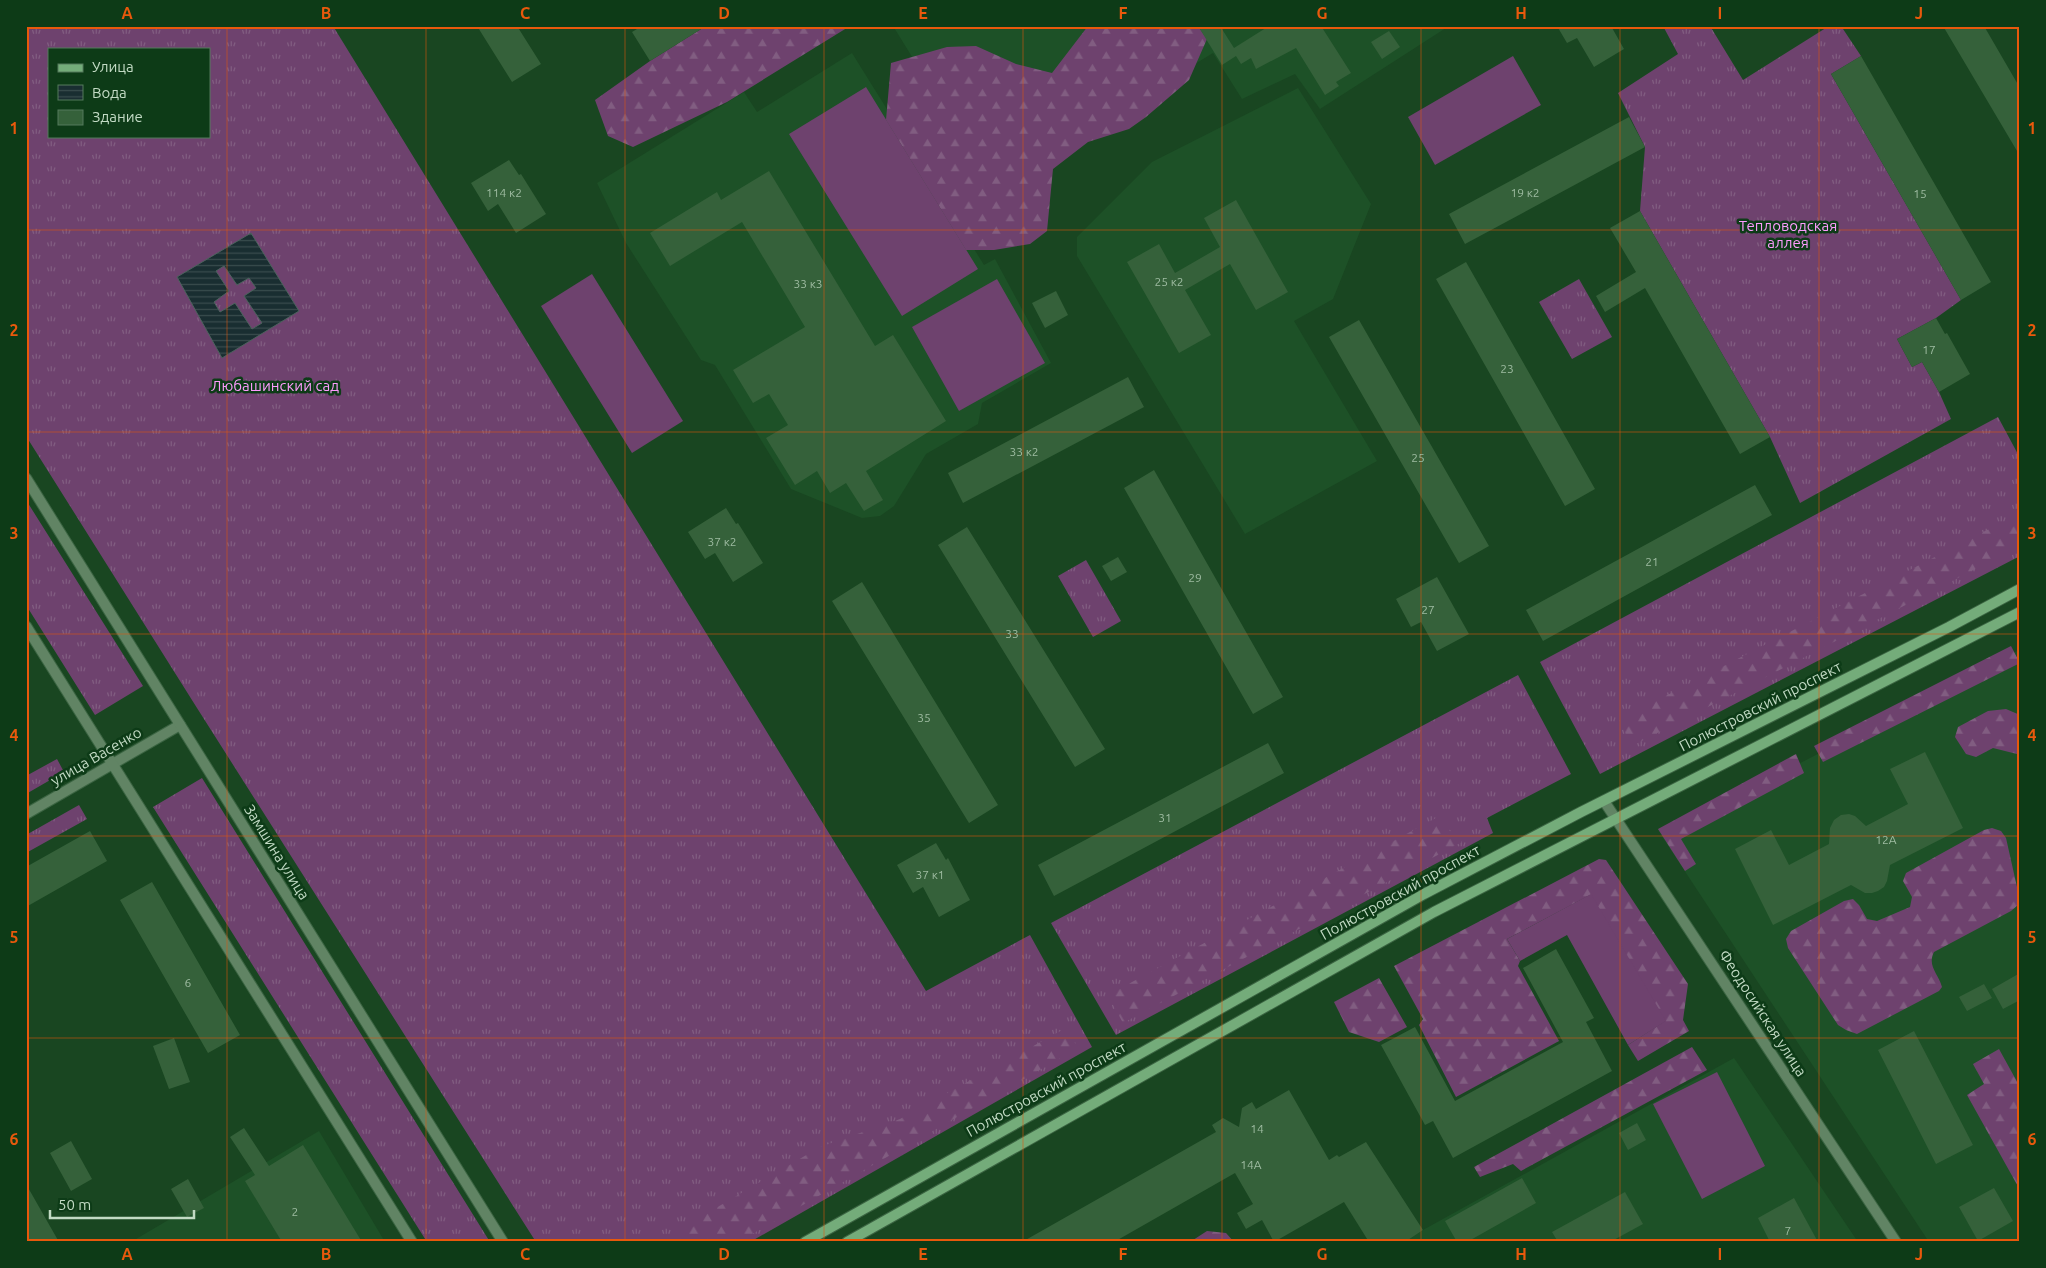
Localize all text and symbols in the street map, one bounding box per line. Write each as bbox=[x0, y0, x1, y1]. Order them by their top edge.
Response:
text: A bbox=[121, 4, 133, 22]
text: B bbox=[321, 4, 331, 22]
text: C bbox=[520, 4, 530, 22]
text: D bbox=[718, 4, 730, 22]
text: E bbox=[918, 4, 928, 22]
text: F bbox=[1119, 4, 1128, 22]
text: G bbox=[1316, 4, 1328, 22]
text: H bbox=[1515, 4, 1527, 22]
text: I bbox=[1718, 4, 1722, 22]
text: J bbox=[1915, 4, 1923, 22]
legend bbox=[48, 48, 210, 138]
text: Улица bbox=[92, 58, 134, 75]
text: Вода bbox=[92, 84, 127, 101]
text: Здание bbox=[92, 108, 143, 125]
text: 1 bbox=[9, 119, 19, 137]
text: 1 bbox=[2027, 119, 2037, 137]
house number: 114 к2 bbox=[486, 186, 522, 199]
house number: 19 к2 bbox=[1510, 186, 1540, 199]
house number: 15 bbox=[1913, 187, 1927, 200]
park label: Тепловодская аллея bbox=[1739, 217, 1837, 251]
house number: 25 к2 bbox=[1154, 275, 1184, 288]
house number: 33 к3 bbox=[793, 277, 823, 290]
text: 2 bbox=[9, 321, 19, 339]
text: 2 bbox=[2027, 321, 2037, 339]
house number: 17 bbox=[1922, 343, 1936, 356]
house number: 23 bbox=[1500, 362, 1514, 375]
park label: Любашинский сад bbox=[211, 377, 339, 394]
house number: 33 к2 bbox=[1009, 445, 1039, 458]
house number: 25 bbox=[1411, 451, 1425, 464]
text: 3 bbox=[9, 524, 19, 542]
text: 3 bbox=[2027, 524, 2037, 542]
house number: 37 к2 bbox=[707, 535, 737, 548]
house number: 21 bbox=[1645, 555, 1659, 568]
house number: 29 bbox=[1188, 571, 1202, 584]
house number: 27 bbox=[1421, 603, 1435, 616]
house number: 33 bbox=[1005, 627, 1019, 640]
street label: Полюстровский проспект bbox=[1676, 657, 1844, 754]
house number: 35 bbox=[917, 711, 931, 724]
street label: улица Васенко bbox=[48, 723, 144, 789]
text: 4 bbox=[9, 726, 19, 744]
text: 4 bbox=[2027, 726, 2037, 744]
street label: Замшина улица bbox=[241, 801, 313, 903]
house number: 31 bbox=[1158, 811, 1172, 824]
house number: 12А bbox=[1875, 833, 1897, 846]
street label: Полюстровский проспект bbox=[1317, 841, 1483, 943]
house number: 37 к1 bbox=[915, 868, 945, 881]
text: 5 bbox=[9, 928, 19, 946]
text: 5 bbox=[2027, 928, 2037, 946]
street label: Феодосийская улица bbox=[1716, 947, 1810, 1079]
house number: 6 bbox=[185, 976, 192, 989]
street label: Полюстровский проспект bbox=[963, 1038, 1129, 1140]
house number: 14 bbox=[1250, 1122, 1264, 1135]
text: 6 bbox=[9, 1130, 19, 1148]
text: 6 bbox=[2027, 1130, 2037, 1148]
house number: 14А bbox=[1240, 1158, 1262, 1171]
scale bar bbox=[50, 1188, 194, 1220]
text: 50 m bbox=[58, 1196, 91, 1213]
house number: 2 bbox=[292, 1205, 298, 1218]
house number: 7 bbox=[1785, 1224, 1791, 1237]
text: A bbox=[121, 1245, 133, 1263]
text: B bbox=[321, 1245, 331, 1263]
text: C bbox=[520, 1245, 530, 1263]
text: D bbox=[718, 1245, 730, 1263]
text: E bbox=[918, 1245, 928, 1263]
text: F bbox=[1119, 1245, 1128, 1263]
text: G bbox=[1316, 1245, 1328, 1263]
text: H bbox=[1515, 1245, 1527, 1263]
text: I bbox=[1718, 1245, 1722, 1263]
text: J bbox=[1915, 1245, 1923, 1263]

